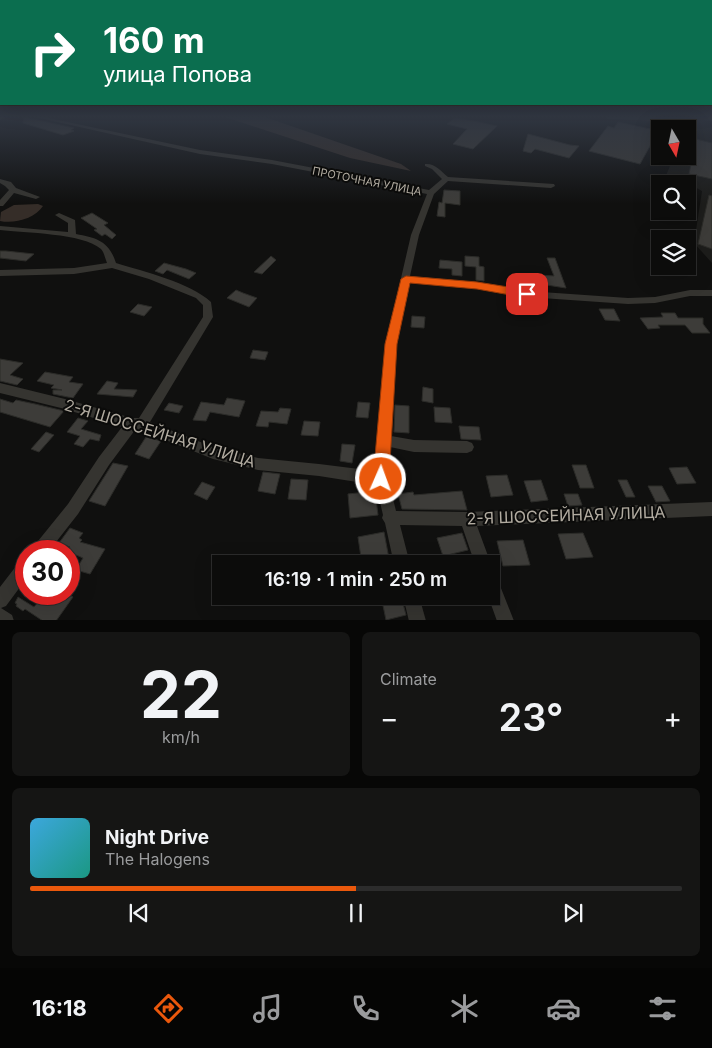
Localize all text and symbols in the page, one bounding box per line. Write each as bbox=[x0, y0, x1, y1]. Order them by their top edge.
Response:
text: 160 m bbox=[103, 19, 205, 61]
icon: right bbox=[20, 20, 85, 85]
text: улица Попова bbox=[103, 61, 252, 87]
north arrow bbox=[651, 120, 696, 165]
map controls bbox=[651, 120, 696, 275]
street label: ПРОТОЧНАЯ УЛИЦА bbox=[311, 164, 423, 199]
button: search bbox=[651, 175, 696, 220]
button: layers bbox=[651, 230, 696, 275]
pin bbox=[506, 273, 548, 315]
icon: arrive bbox=[513, 280, 541, 308]
street label: 2-Я ШОССЕЙНАЯ УЛИЦА bbox=[62, 394, 258, 472]
position arrow bbox=[354, 452, 406, 504]
street label: 2-Я ШОССЕЙНАЯ УЛИЦА bbox=[466, 502, 666, 528]
speed limit sign: 30 bbox=[15, 540, 80, 605]
text: 16:19 · 1 min · 250 m bbox=[265, 568, 447, 591]
text: 22 bbox=[140, 655, 222, 734]
text: Climate bbox=[380, 669, 437, 689]
text: 23° bbox=[499, 694, 563, 740]
text: − bbox=[380, 701, 399, 735]
text: + bbox=[663, 701, 682, 735]
text: km/h bbox=[162, 727, 200, 747]
text: Night Drive bbox=[105, 826, 209, 849]
text: The Halogens bbox=[105, 849, 210, 869]
icon: previous bbox=[125, 899, 153, 927]
icon: pause bbox=[342, 899, 370, 927]
icon: next bbox=[559, 899, 587, 927]
icon: directions bbox=[151, 991, 186, 1026]
icon: music bbox=[250, 991, 285, 1026]
icon: phone bbox=[348, 991, 383, 1026]
icon: climate bbox=[447, 991, 482, 1026]
icon: car bbox=[546, 991, 581, 1026]
icon: filters bbox=[645, 991, 680, 1026]
text: 16:18 bbox=[32, 995, 87, 1021]

